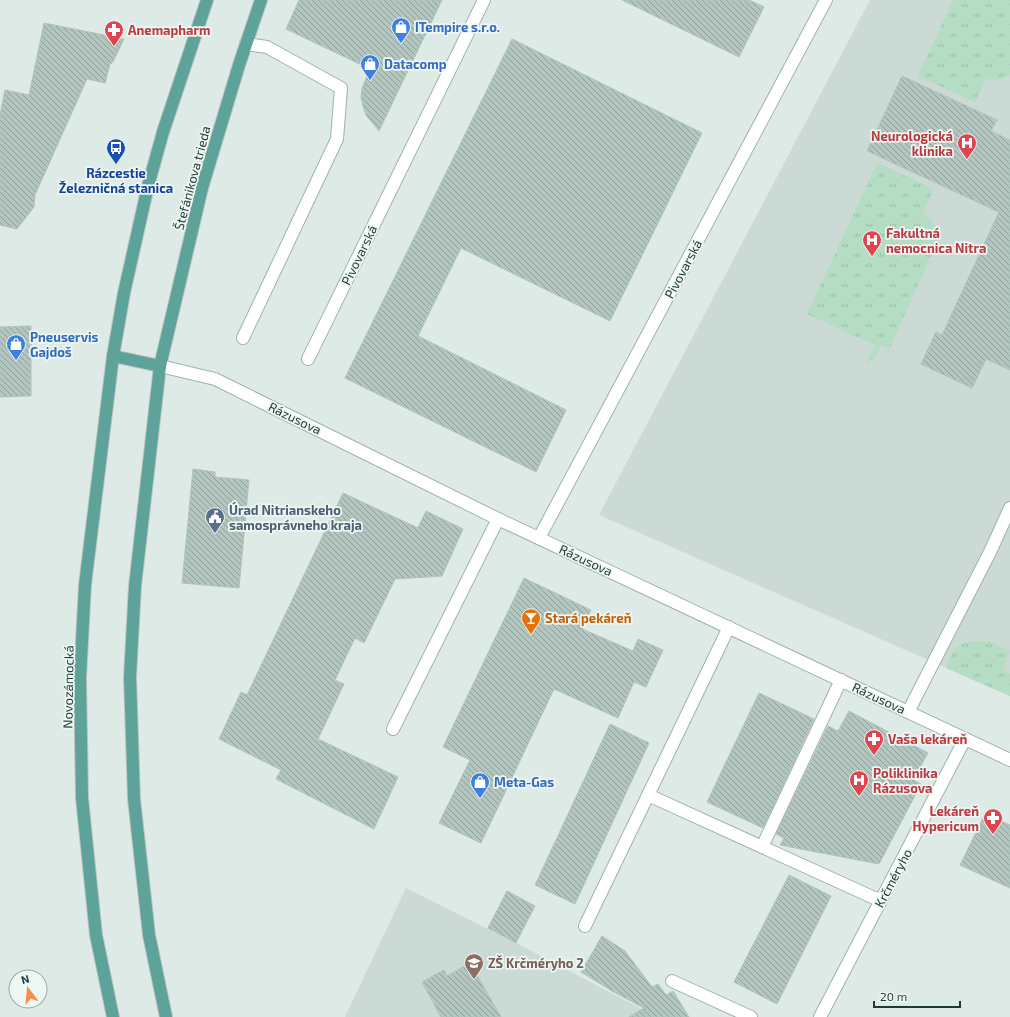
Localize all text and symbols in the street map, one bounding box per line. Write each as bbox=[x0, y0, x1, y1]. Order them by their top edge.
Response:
shop icon: ITempire s.r.o. bbox=[390, 16, 412, 44]
pharmacy icon: Anemapharm bbox=[103, 19, 125, 47]
place label: ITempire s.r.o. bbox=[415, 19, 500, 35]
place label: Anemapharm bbox=[128, 22, 211, 38]
shop icon: Datacomp bbox=[359, 53, 381, 81]
place label: Datacomp bbox=[384, 56, 447, 72]
street label: Štefánikova trieda bbox=[170, 124, 214, 232]
place label: Neurologická klinika bbox=[871, 128, 953, 159]
hospital icon: Neurologická klinika bbox=[956, 132, 978, 160]
bus stop icon: Rázcestie Železničná stanica bbox=[105, 137, 127, 165]
place label: Rázcestie Železničná stanica bbox=[59, 165, 173, 196]
street label: Pivovarská bbox=[338, 222, 380, 288]
place label: Fakultná nemocnica Nitra bbox=[886, 225, 986, 256]
hospital icon: Fakultná nemocnica Nitra bbox=[861, 229, 883, 257]
street label: Pivovarská bbox=[661, 237, 705, 301]
place label: Pneuservis Gajdoš bbox=[30, 329, 99, 360]
shop icon: Pneuservis Gajdoš bbox=[5, 333, 27, 361]
street label: Rázusova bbox=[266, 398, 324, 438]
place label: Úrad Nitrianskeho samosprávneho kraja bbox=[229, 501, 362, 533]
public building icon: Úrad Nitrianskeho samosprávneho kraja bbox=[204, 506, 226, 534]
street label: Rázusova bbox=[557, 541, 615, 579]
bar icon: Stará pekáreň bbox=[520, 607, 542, 635]
place label: Stará pekáreň bbox=[545, 610, 632, 626]
street label: Novozámocká bbox=[59, 645, 77, 729]
street label: Rázusova bbox=[850, 679, 908, 717]
pharmacy icon: Vaša lekáreň bbox=[863, 728, 885, 756]
place label: Vaša lekáreň bbox=[888, 731, 968, 747]
place label: Poliklinika Rázusova bbox=[873, 765, 938, 796]
hospital icon: Poliklinika Rázusova bbox=[848, 769, 870, 797]
shop icon: Meta-Gas bbox=[469, 771, 491, 799]
place label: Meta-Gas bbox=[494, 774, 554, 790]
place label: Lekáreň Hypericum bbox=[913, 803, 979, 834]
pharmacy icon: Lekáreň Hypericum bbox=[982, 807, 1004, 835]
street label: Krčméryho bbox=[871, 846, 915, 910]
school or university icon: ZŠ Krčméryho 2 bbox=[463, 952, 485, 980]
place label: ZŠ Krčméryho 2 bbox=[488, 954, 584, 971]
north arrow bbox=[8, 969, 48, 1009]
text: N bbox=[19, 972, 31, 986]
scale bar bbox=[874, 983, 960, 1009]
text: 20 m bbox=[880, 989, 907, 1003]

